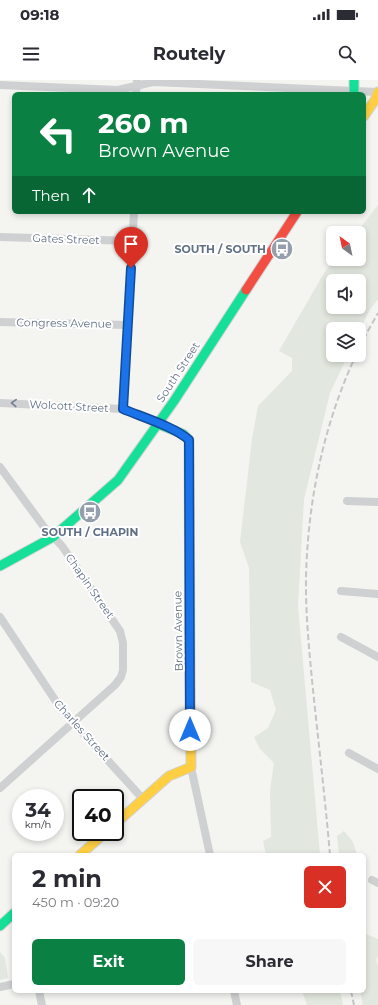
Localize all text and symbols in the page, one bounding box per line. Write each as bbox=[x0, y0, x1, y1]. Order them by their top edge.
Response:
text: 09:18 bbox=[20, 5, 59, 24]
icon: menu bbox=[20, 43, 42, 65]
text: Routely bbox=[153, 43, 225, 65]
icon: search bbox=[336, 43, 358, 65]
text: 260 m bbox=[98, 106, 189, 140]
icon: left bbox=[32, 108, 84, 160]
text: Brown Avenue bbox=[98, 140, 230, 162]
icon: ahead bbox=[78, 184, 100, 206]
text: Then bbox=[32, 186, 70, 205]
north arrow bbox=[326, 226, 366, 266]
map controls bbox=[326, 226, 366, 362]
pin bbox=[114, 227, 148, 268]
street label: Gates Street bbox=[32, 231, 100, 247]
icon: arrive bbox=[120, 233, 142, 255]
bus stop icon: SOUTH / SOUTH bbox=[269, 236, 295, 262]
place label: SOUTH / SOUTH bbox=[174, 242, 266, 256]
button: sound bbox=[326, 274, 366, 314]
street label: Congress Avenue bbox=[16, 315, 112, 331]
button: layers bbox=[326, 322, 366, 362]
street label: South Street bbox=[153, 339, 203, 405]
street label: Wolcott Street bbox=[29, 397, 110, 415]
one-way arrow bbox=[11, 399, 17, 408]
bus stop icon: SOUTH / CHAPIN bbox=[77, 499, 103, 525]
place label: SOUTH / CHAPIN bbox=[42, 525, 138, 539]
street label: Chapin Street bbox=[63, 551, 118, 621]
street label: Brown Avenue bbox=[170, 590, 186, 672]
street label: Charles Street bbox=[51, 697, 113, 764]
position arrow bbox=[169, 709, 211, 751]
speed limit sign: 40 bbox=[72, 789, 124, 841]
text: 34 bbox=[25, 798, 51, 822]
text: km/h bbox=[25, 818, 51, 831]
text: 2 min bbox=[32, 864, 102, 893]
button: close bbox=[304, 866, 346, 908]
text: 450 m · 09:20 bbox=[32, 894, 119, 910]
button: Exit bbox=[32, 939, 185, 985]
button: Share bbox=[193, 939, 346, 985]

